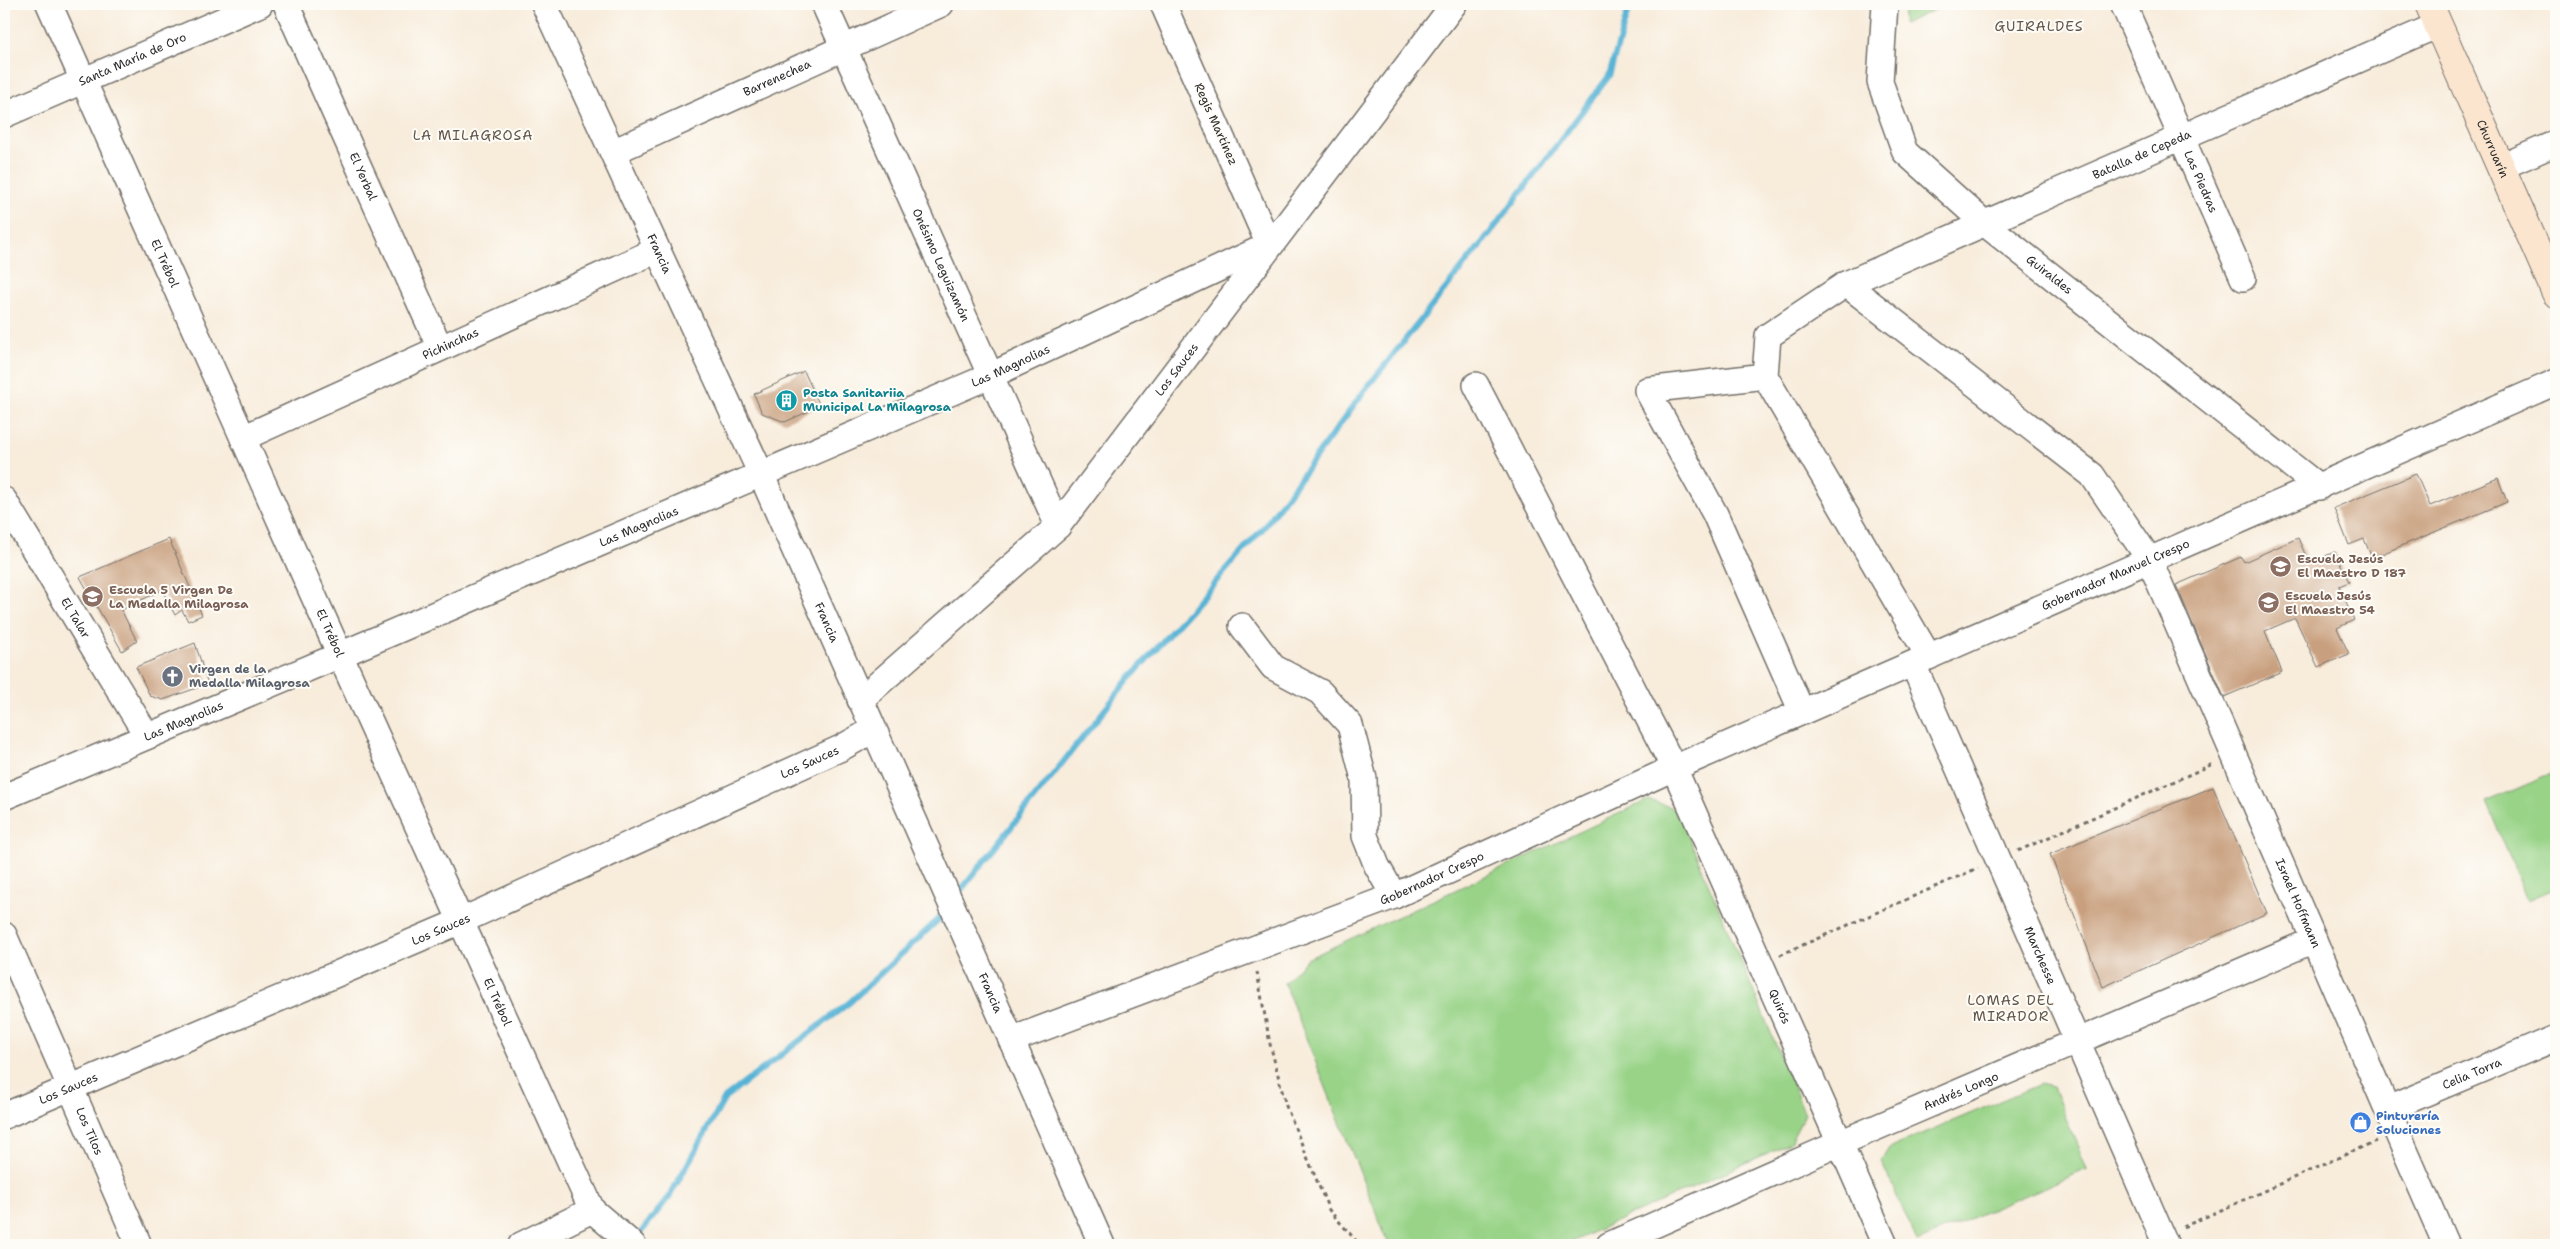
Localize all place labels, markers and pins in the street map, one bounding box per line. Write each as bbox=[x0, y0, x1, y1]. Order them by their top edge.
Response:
place label: Posta Sanitariia Municipal La Milagrosa bbox=[803, 385, 952, 415]
building icon: Posta Sanitariia Municipal La Milagrosa bbox=[775, 388, 799, 412]
place label: Escuela Jesús El Maestro D 187 bbox=[2297, 551, 2406, 581]
school or university icon: Escuela Jesús El Maestro D 187 bbox=[2269, 554, 2293, 578]
place label: Escuela 5 Virgen De La Medalla Milagrosa bbox=[109, 582, 249, 612]
school or university icon: Escuela 5 Virgen De La Medalla Milagrosa bbox=[81, 585, 105, 609]
place label: Escuela Jesús El Maestro 54 bbox=[2285, 588, 2376, 618]
school or university icon: Escuela Jesús El Maestro 54 bbox=[2257, 591, 2281, 615]
place label: Virgen de la Medalla Milagrosa bbox=[189, 661, 310, 691]
church icon: Virgen de la Medalla Milagrosa bbox=[161, 664, 185, 688]
place label: Pinturería Soluciones bbox=[2376, 1108, 2441, 1138]
shop icon: Pinturería Soluciones bbox=[2348, 1111, 2372, 1135]

